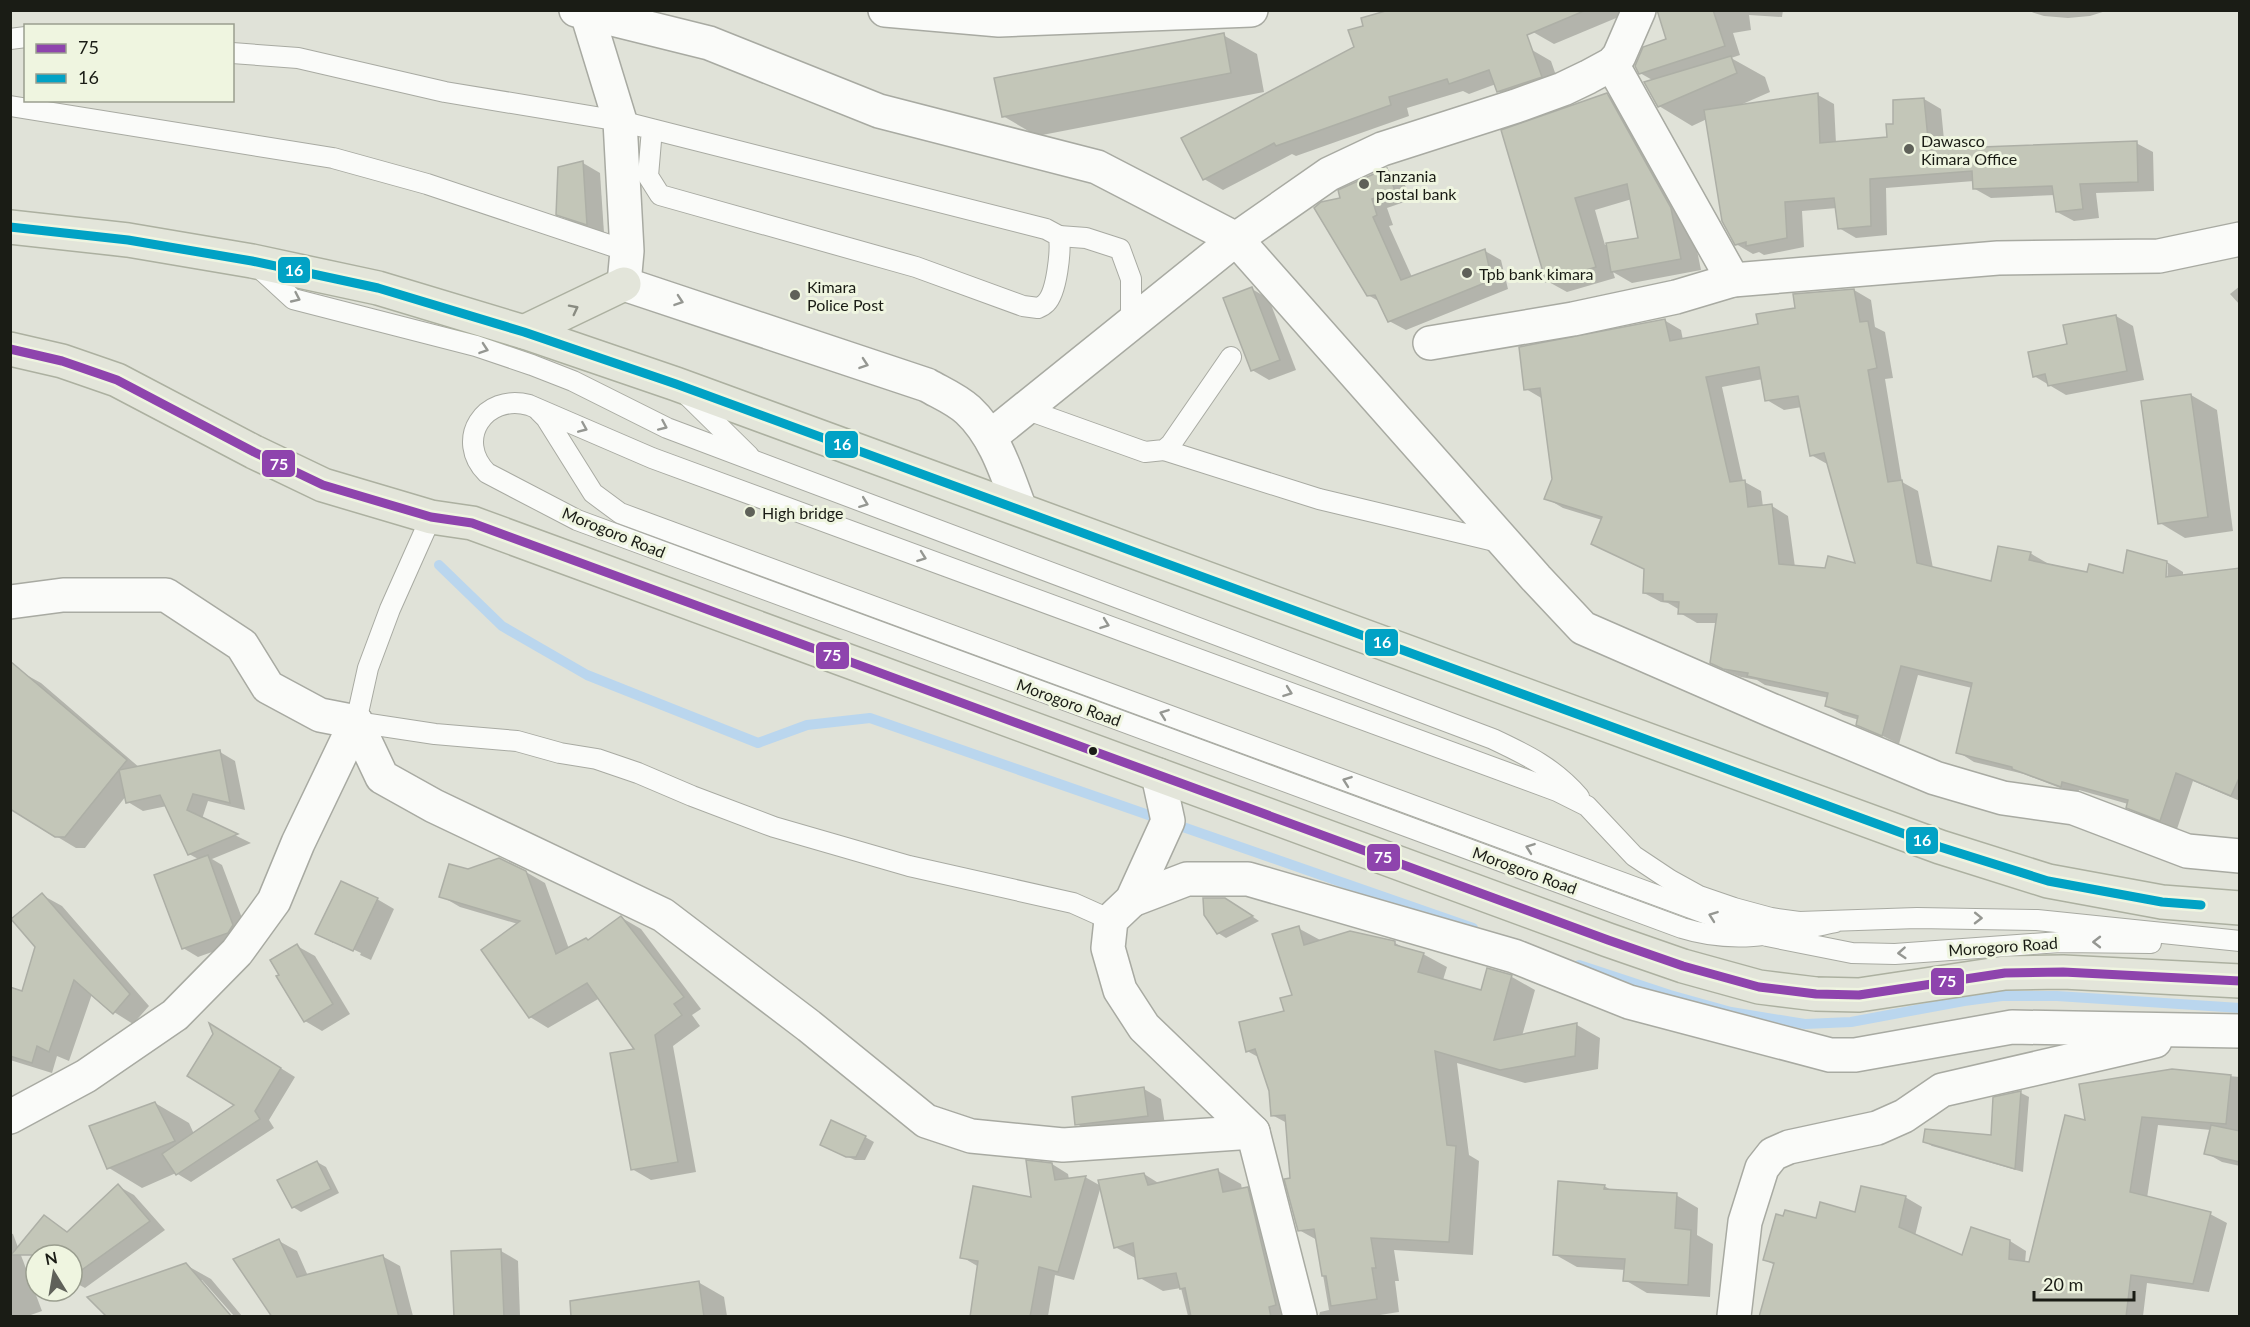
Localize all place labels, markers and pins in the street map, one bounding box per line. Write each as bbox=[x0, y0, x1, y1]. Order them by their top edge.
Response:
place label: Dawasco Kimara Office bbox=[1921, 131, 2017, 168]
marker: Dawasco Kimara Office bbox=[1902, 142, 1916, 156]
place label: Tanzania postal bank bbox=[1376, 166, 1457, 203]
marker: Tanzania postal bank bbox=[1357, 177, 1371, 191]
place label: Tpb bank kimara bbox=[1479, 264, 1594, 283]
marker: Tpb bank kimara bbox=[1460, 266, 1474, 280]
place label: Kimara Police Post bbox=[807, 277, 884, 314]
marker: Kimara Police Post bbox=[788, 288, 802, 302]
place label: High bridge bbox=[762, 503, 844, 522]
marker: High bridge bbox=[743, 505, 757, 519]
unlabelled marker bbox=[1087, 745, 1099, 757]

